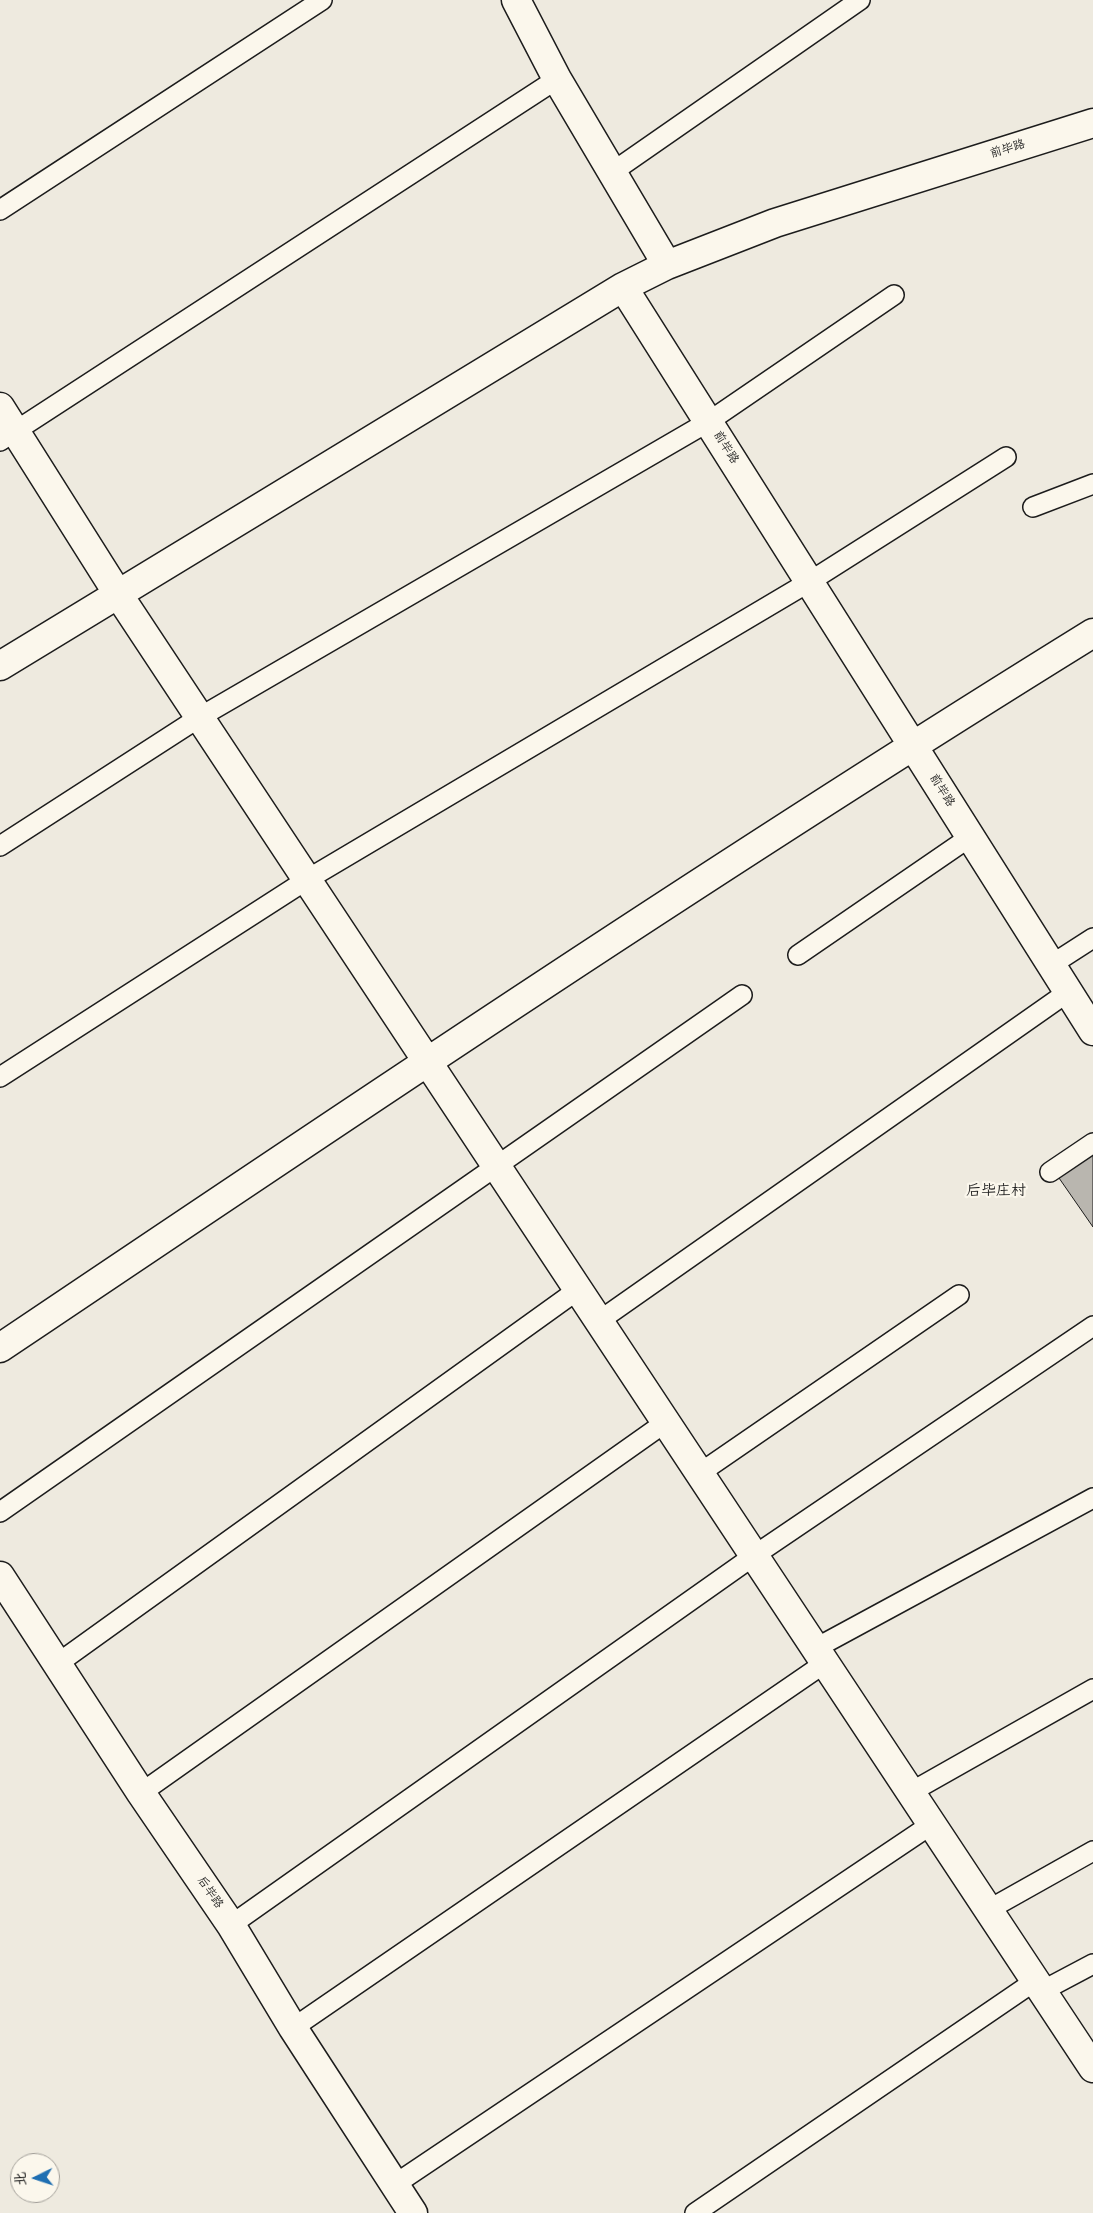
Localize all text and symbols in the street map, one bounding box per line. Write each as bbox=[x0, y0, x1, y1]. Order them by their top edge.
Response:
street label: 前毕路 bbox=[989, 138, 1027, 162]
street label: 前毕路 bbox=[709, 429, 741, 467]
street label: 前毕路 bbox=[925, 772, 957, 810]
district label: 后毕庄村 bbox=[966, 1183, 1026, 1201]
street label: 后毕路 bbox=[193, 1874, 225, 1912]
north arrow bbox=[10, 2153, 60, 2203]
text: 北 bbox=[10, 2171, 32, 2187]

